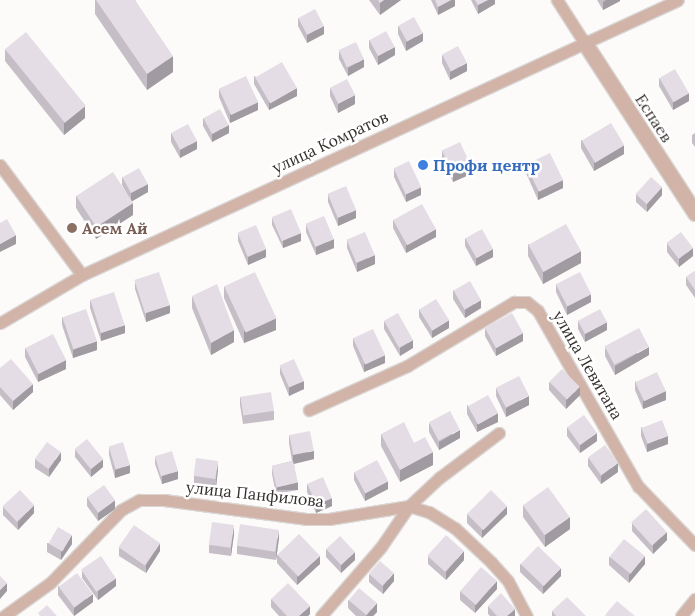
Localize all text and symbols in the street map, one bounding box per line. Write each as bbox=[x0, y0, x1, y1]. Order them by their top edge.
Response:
street label: Еспаев bbox=[631, 90, 677, 146]
street label: улица Комратов bbox=[269, 107, 391, 177]
place label: Профи центр bbox=[433, 155, 540, 175]
marker: Профи центр bbox=[417, 159, 429, 171]
place label: Асем Ай bbox=[82, 218, 148, 238]
marker: Асем Ай bbox=[66, 222, 78, 234]
street label: улица Левитана bbox=[549, 307, 627, 423]
street label: улица Панфилова bbox=[185, 477, 325, 511]

